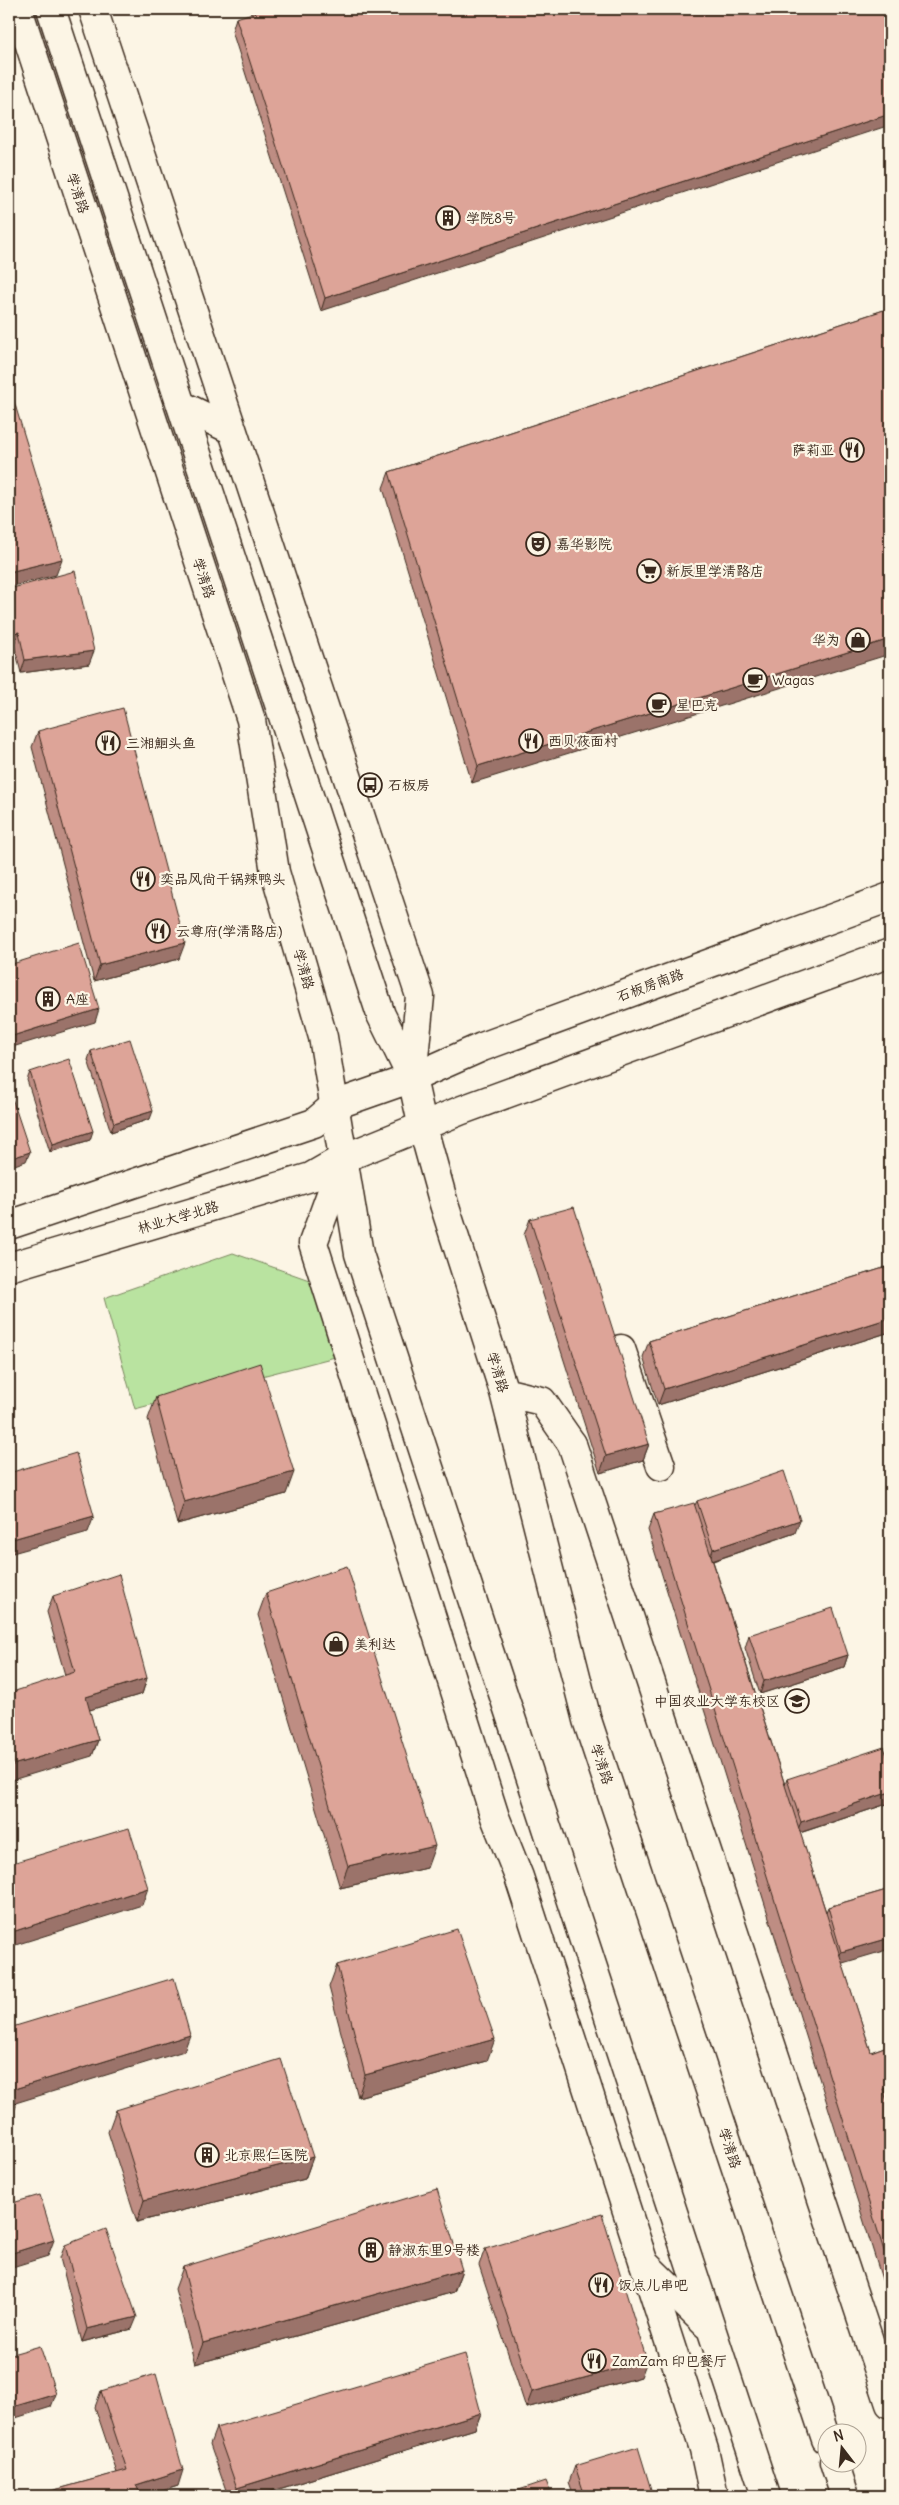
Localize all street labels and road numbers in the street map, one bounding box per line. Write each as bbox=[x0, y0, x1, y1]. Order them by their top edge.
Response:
street label: 学清路 bbox=[63, 170, 93, 216]
street label: 学清路 bbox=[189, 555, 219, 601]
street label: 学清路 bbox=[290, 946, 318, 992]
street label: 石板房南路 bbox=[614, 965, 686, 1005]
street label: 林业大学北路 bbox=[135, 1197, 221, 1237]
street label: 学清路 bbox=[483, 1349, 513, 1395]
street label: 学清路 bbox=[587, 1741, 617, 1787]
street label: 学清路 bbox=[715, 2125, 745, 2171]

